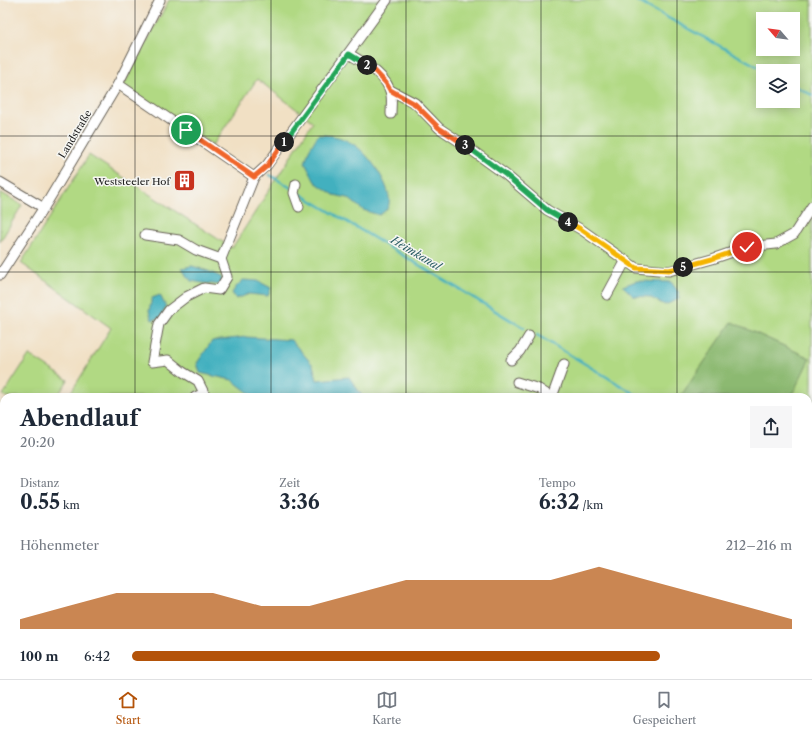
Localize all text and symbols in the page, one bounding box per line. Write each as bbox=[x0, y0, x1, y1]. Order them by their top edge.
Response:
north arrow bbox=[756, 12, 800, 56]
map controls bbox=[756, 12, 800, 108]
pin: 2 bbox=[357, 55, 377, 75]
text: 2 bbox=[364, 58, 370, 72]
button: layers bbox=[756, 64, 800, 108]
street label: Landstraße bbox=[56, 107, 95, 160]
pin bbox=[169, 113, 203, 147]
icon: arrive bbox=[175, 119, 197, 141]
pin: 1 bbox=[274, 132, 294, 152]
text: 1 bbox=[282, 135, 286, 149]
pin: 3 bbox=[455, 135, 475, 155]
text: 3 bbox=[462, 138, 468, 152]
building icon: Weststeeler Hof bbox=[172, 168, 198, 194]
place label: Weststeeler Hof bbox=[93, 175, 171, 188]
pin: 4 bbox=[558, 212, 578, 232]
text: 4 bbox=[565, 215, 571, 229]
pin bbox=[730, 230, 764, 264]
water label: Heimkanal bbox=[388, 232, 445, 274]
icon: check bbox=[736, 236, 758, 258]
pin: 5 bbox=[673, 257, 693, 277]
text: 5 bbox=[680, 260, 686, 274]
text: Abendlauf bbox=[20, 405, 138, 432]
button: share bbox=[750, 406, 792, 448]
text: 20:20 bbox=[20, 434, 55, 450]
text: Distanz bbox=[20, 476, 59, 490]
text: Zeit bbox=[279, 476, 300, 490]
text: Tempo bbox=[539, 476, 576, 490]
text: 0.55 bbox=[20, 490, 60, 514]
text: 3:36 bbox=[279, 490, 320, 514]
text: 6:32 bbox=[539, 490, 580, 514]
text: km bbox=[60, 498, 80, 512]
text: /km bbox=[580, 498, 603, 512]
text: Höhenmeter bbox=[20, 537, 99, 553]
text: 212–216 m bbox=[726, 537, 792, 553]
text: 100 m bbox=[20, 648, 59, 664]
text: 6:42 bbox=[84, 648, 110, 664]
tab: Start bbox=[116, 689, 141, 727]
tab: Karte bbox=[372, 689, 401, 727]
tab: Gespeichert bbox=[633, 689, 696, 727]

